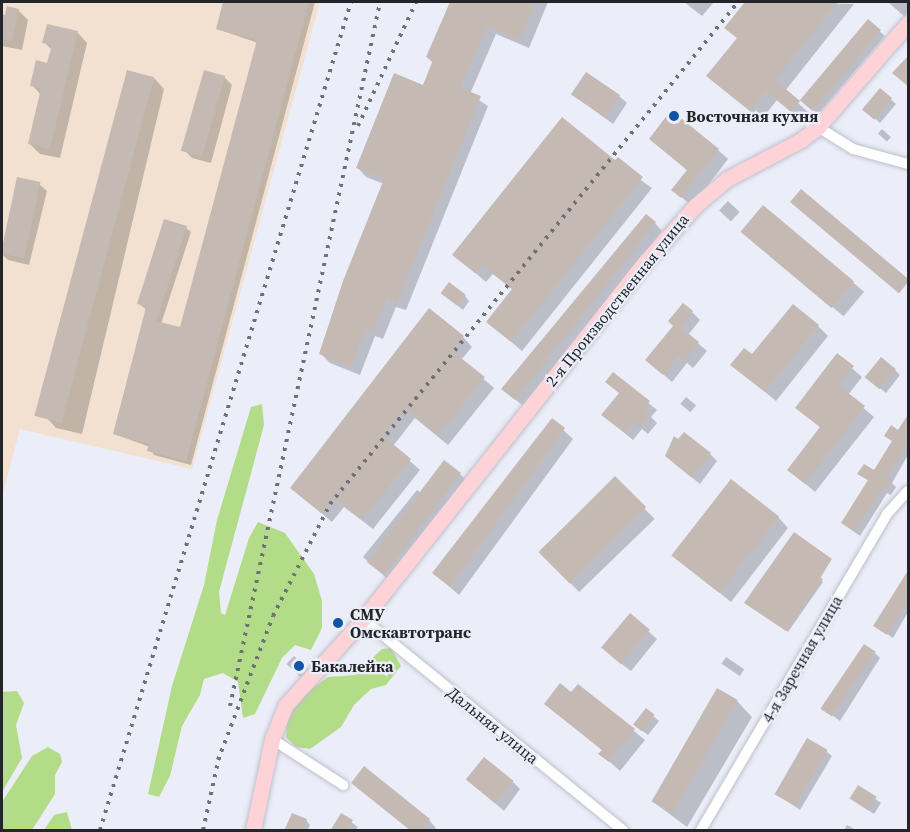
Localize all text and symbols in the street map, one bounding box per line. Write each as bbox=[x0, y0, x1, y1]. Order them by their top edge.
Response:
place label: Восточная кухня bbox=[686, 106, 818, 126]
marker: Восточная кухня bbox=[667, 109, 681, 123]
street label: 2-я Производственная улица bbox=[541, 210, 693, 390]
street label: 4-я Заречная улица bbox=[758, 592, 846, 726]
place label: СМУ Омскавтотранс bbox=[350, 604, 471, 642]
marker: СМУ Омскавтотранс bbox=[331, 616, 345, 630]
place label: Бакалейка bbox=[311, 656, 394, 676]
marker: Бакалейка bbox=[292, 659, 306, 673]
street label: Дальняя улица bbox=[443, 682, 543, 768]

